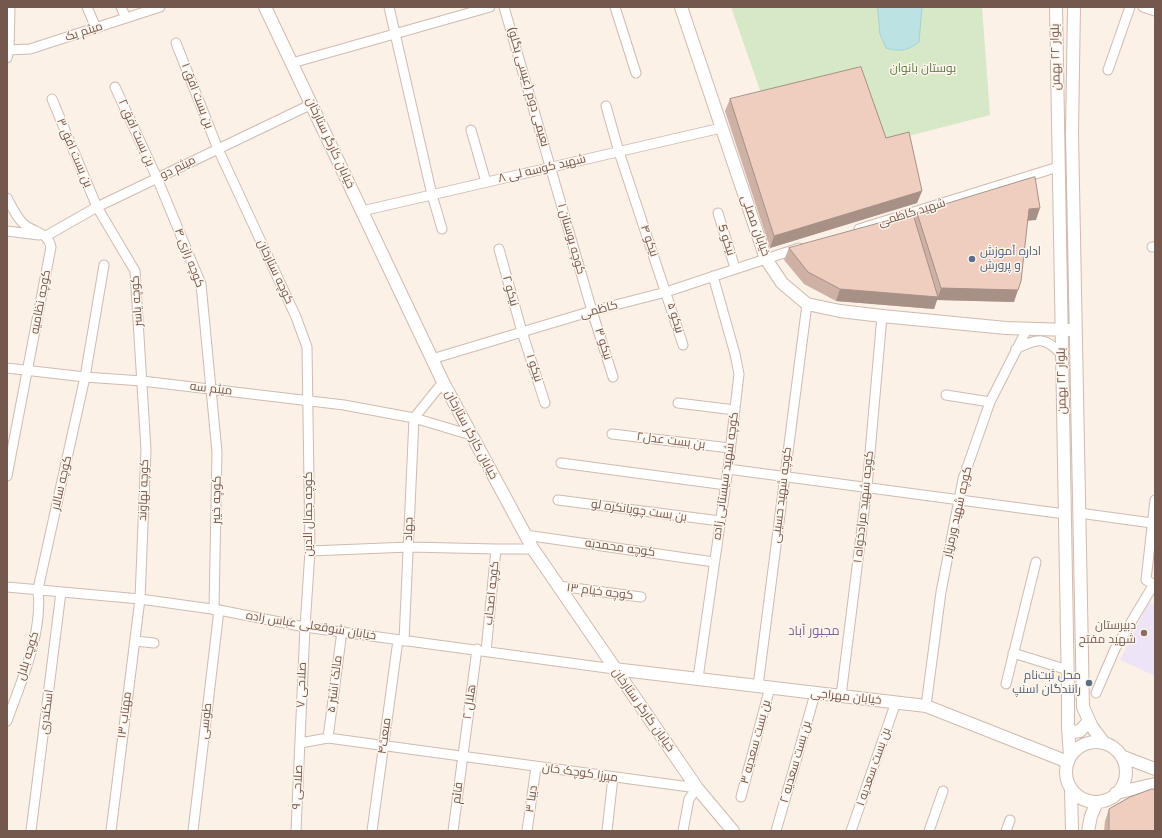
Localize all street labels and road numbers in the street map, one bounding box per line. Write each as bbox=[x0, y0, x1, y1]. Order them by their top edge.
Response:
street label: میثم یک bbox=[63, 19, 105, 45]
street label: بلوار ۲۲ بهمن bbox=[1048, 24, 1064, 90]
street label: نعیمی دوم (عیسی بگلو) bbox=[504, 26, 552, 148]
street label: بن بست افق ۱ bbox=[178, 61, 216, 131]
street label: خیابان کارگر ستارخان bbox=[303, 95, 357, 191]
street label: بن بست افق ۲ bbox=[115, 97, 157, 169]
street label: بن بست افق ۳ bbox=[53, 116, 95, 190]
street label: شهید کوسه لی ۸ bbox=[497, 152, 587, 186]
street label: میثم دو bbox=[158, 153, 198, 183]
street label: خیابان مصلی bbox=[737, 194, 773, 258]
street label: شهید کاظمی bbox=[877, 196, 947, 230]
street label: کوچه بوستان ۱ bbox=[554, 202, 588, 276]
street label: نیکو 5 bbox=[714, 222, 738, 258]
street label: نیکو ۴ bbox=[637, 223, 661, 259]
street label: کوچه رازی ۴ bbox=[171, 226, 207, 290]
street label: کوچه ستارخان bbox=[254, 237, 296, 307]
street label: کوچه نظامیه bbox=[28, 269, 54, 335]
street label: نیکو ۲ bbox=[499, 274, 521, 308]
street label: کوچه یاسر bbox=[128, 275, 146, 327]
street label: کاظمی bbox=[578, 298, 620, 322]
street label: نیکو ۵ bbox=[664, 301, 686, 335]
street label: نیکو ۳ bbox=[591, 326, 615, 362]
street label: بلوار ۲۲ بهمن bbox=[1054, 348, 1070, 414]
street label: نیکو ۱ bbox=[523, 352, 545, 384]
street label: میثم سه bbox=[189, 379, 233, 399]
street label: خیابان کارگر ستارخان bbox=[441, 388, 501, 482]
street label: کوچه شهید سیستانی زاده bbox=[710, 411, 742, 541]
street label: بن بست عدل۲ bbox=[636, 430, 706, 452]
street label: کوچه شهید حسینی bbox=[769, 446, 795, 544]
street label: ۱ کوچه شهید مرادخواه bbox=[851, 450, 877, 564]
street label: کوچه سالار bbox=[49, 454, 75, 512]
street label: کوچه نهاوند bbox=[136, 459, 152, 521]
street label: کوچه شهید ورمزیار bbox=[941, 465, 975, 559]
street label: کوچه جمال الدین bbox=[302, 471, 316, 557]
street label: کوچه خیبر bbox=[209, 476, 225, 524]
street label: بن بست چوپانکره لو bbox=[590, 497, 688, 525]
street label: جهاد bbox=[401, 517, 417, 541]
street label: کوچه محمدیه bbox=[584, 536, 656, 560]
street label: کوچه اصحاب bbox=[481, 560, 503, 626]
street label: کوچه خیام ۱۳ bbox=[566, 581, 634, 603]
street label: خیابان شوقعلی عباس زاده bbox=[245, 609, 377, 643]
street label: کوچه بلال bbox=[14, 630, 42, 682]
street label: مالک اشتر ۵ bbox=[324, 655, 346, 713]
street label: صلاحی ۷ bbox=[294, 662, 310, 708]
street label: خیابان کارگر ستارخان bbox=[609, 665, 677, 755]
street label: هلال ۲ bbox=[460, 684, 480, 720]
street label: خیابان مهراجی bbox=[810, 686, 882, 708]
street label: اسکندری bbox=[37, 689, 57, 735]
street label: مهتاب ۱۳ bbox=[115, 691, 135, 739]
street label: بن بست سعدیه ۳ bbox=[738, 698, 774, 786]
street label: طوسی bbox=[197, 702, 215, 740]
street label: مبعث۴ bbox=[375, 717, 395, 755]
street label: بن بست سعدیه ۲ bbox=[777, 719, 815, 805]
street label: بن بست سعدیه ۱ bbox=[854, 726, 894, 808]
street label: میرزا کوچک خان bbox=[541, 761, 619, 785]
street label: صلاحی ۹ bbox=[290, 764, 306, 810]
street label: قائم bbox=[450, 781, 466, 805]
street label: دیبا ۳ bbox=[523, 784, 541, 814]

